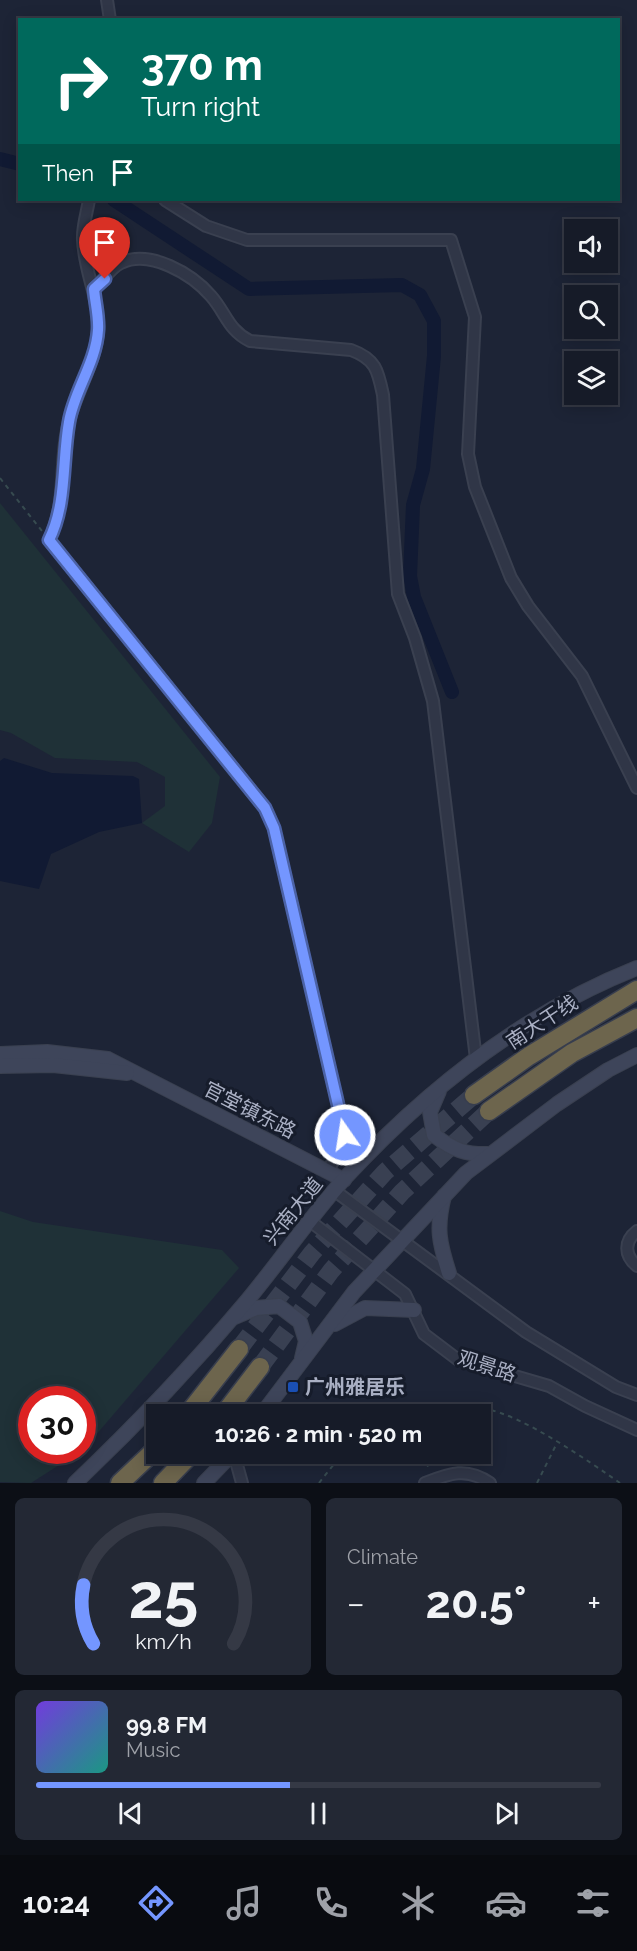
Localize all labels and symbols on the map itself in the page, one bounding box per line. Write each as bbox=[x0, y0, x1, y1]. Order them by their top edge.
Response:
pin bbox=[79, 217, 130, 279]
street label: 南大干线 bbox=[502, 990, 582, 1054]
street label: 官堂镇东路 bbox=[200, 1077, 300, 1143]
position arrow bbox=[313, 1103, 377, 1167]
street label: 兴南大道 bbox=[259, 1172, 327, 1250]
street label: 观景路 bbox=[455, 1345, 519, 1387]
place label: 广州雅居乐 bbox=[305, 1375, 405, 1399]
marker: 广州雅居乐 bbox=[286, 1380, 300, 1394]
speed limit sign: 30 bbox=[18, 1386, 96, 1464]

